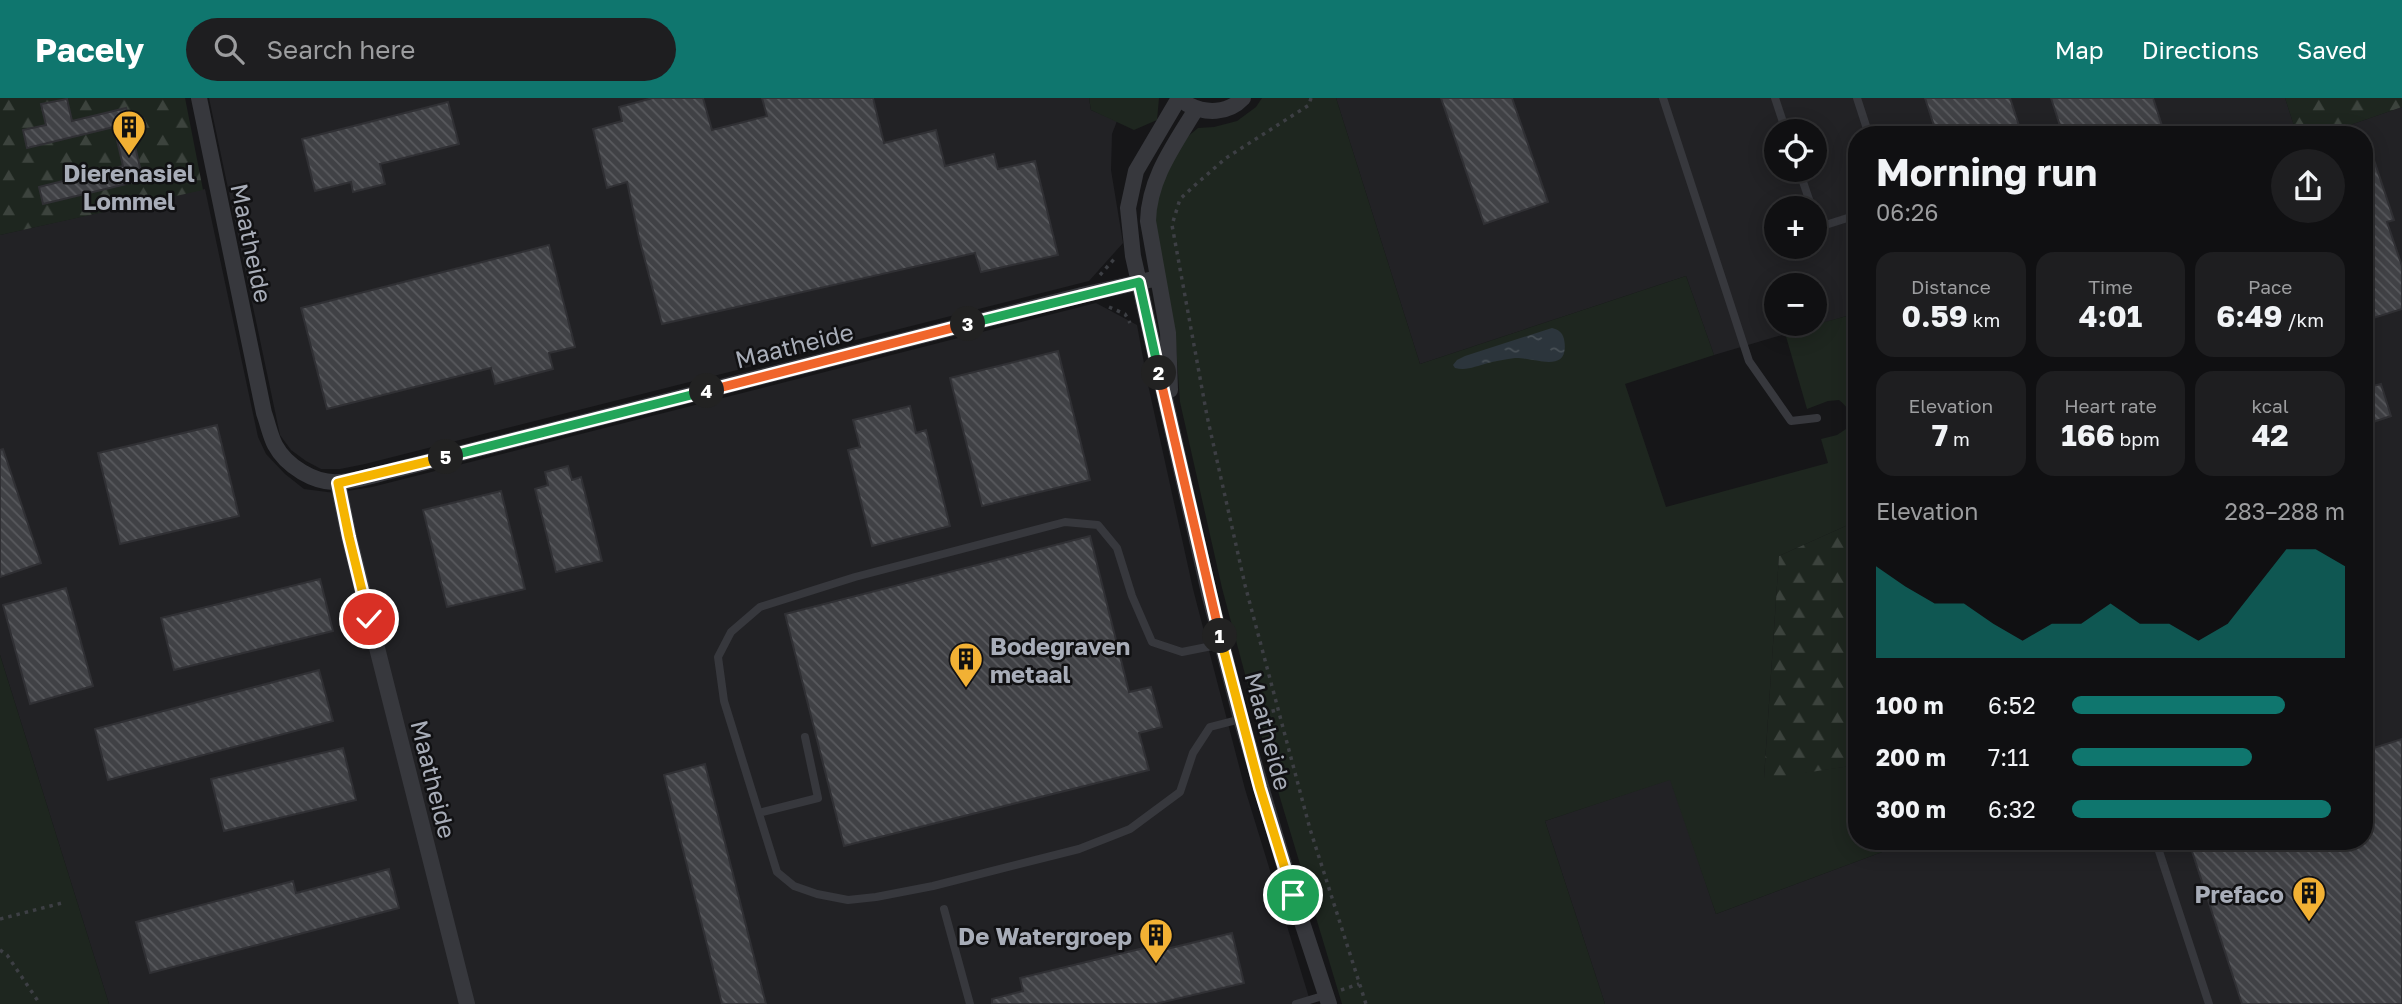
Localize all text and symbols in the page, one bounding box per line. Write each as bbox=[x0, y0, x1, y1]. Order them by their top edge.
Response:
search box bbox=[186, 18, 676, 81]
text: Pacely bbox=[35, 30, 144, 69]
icon: search bbox=[210, 30, 248, 68]
text: Search here bbox=[266, 34, 415, 65]
text: Map bbox=[2055, 35, 2104, 64]
text: Directions bbox=[2142, 35, 2259, 64]
text: Saved bbox=[2297, 35, 2367, 64]
building icon: Dierenasiel Lommel bbox=[110, 108, 148, 157]
map controls bbox=[1764, 119, 1827, 336]
button: locate bbox=[1764, 119, 1827, 182]
text: Morning run bbox=[1876, 149, 2097, 194]
button: share bbox=[2271, 149, 2345, 223]
place label: Dierenasiel Lommel bbox=[63, 158, 195, 215]
street label: Maatheide bbox=[225, 181, 279, 305]
button: + bbox=[1764, 196, 1827, 259]
text: 06:26 bbox=[1876, 198, 1938, 226]
button: − bbox=[1764, 273, 1827, 336]
text: Distance bbox=[1911, 275, 1991, 298]
text: Time bbox=[2088, 275, 2133, 298]
text: Pace bbox=[2248, 275, 2292, 298]
text: 0.59 bbox=[1901, 298, 1968, 334]
text: 4:01 bbox=[2079, 298, 2142, 334]
text: 6:49 bbox=[2216, 298, 2283, 334]
pin: 3 bbox=[950, 306, 986, 342]
text: km bbox=[1968, 308, 2000, 331]
text: /km bbox=[2283, 308, 2324, 331]
text: 3 bbox=[962, 312, 973, 335]
street label: Maatheide bbox=[732, 316, 856, 374]
pin: 2 bbox=[1142, 356, 1176, 390]
text: 2 bbox=[1153, 361, 1164, 384]
pin: 4 bbox=[690, 374, 724, 408]
text: 4 bbox=[701, 379, 712, 402]
text: Elevation bbox=[1909, 394, 1993, 417]
text: Heart rate bbox=[2064, 394, 2157, 417]
text: kcal bbox=[2251, 394, 2289, 417]
text: 7 bbox=[1932, 417, 1948, 453]
text: 166 bbox=[2061, 417, 2115, 453]
text: 42 bbox=[2252, 417, 2289, 453]
text: m bbox=[1948, 427, 1970, 450]
text: bpm bbox=[2115, 427, 2160, 450]
pin: 5 bbox=[428, 440, 464, 474]
text: 5 bbox=[440, 445, 451, 468]
text: Elevation bbox=[1876, 497, 1978, 525]
text: 283–288 m bbox=[2224, 497, 2345, 525]
pin bbox=[339, 589, 399, 649]
icon: check bbox=[350, 600, 388, 638]
pin: 1 bbox=[1202, 618, 1238, 654]
text: 1 bbox=[1215, 624, 1224, 647]
place label: Bodegraven metaal bbox=[990, 631, 1130, 688]
building icon: Bodegraven metaal bbox=[947, 640, 985, 689]
street label: Maatheide bbox=[1239, 669, 1299, 793]
text: 100 m bbox=[1876, 691, 1944, 719]
text: 6:52 bbox=[1988, 691, 2036, 719]
street label: Maatheide bbox=[405, 717, 463, 841]
text: 200 m bbox=[1876, 743, 1946, 771]
text: 7:11 bbox=[1988, 743, 2029, 771]
text: 300 m bbox=[1876, 795, 1946, 823]
text: 6:32 bbox=[1988, 795, 2036, 823]
pin bbox=[1263, 865, 1323, 925]
building icon: Prefaco bbox=[2290, 874, 2328, 923]
icon: arrive bbox=[1274, 876, 1312, 914]
place label: Prefaco bbox=[2194, 879, 2284, 908]
building icon: De Watergroep bbox=[1137, 916, 1175, 965]
place label: De Watergroep bbox=[958, 921, 1132, 950]

